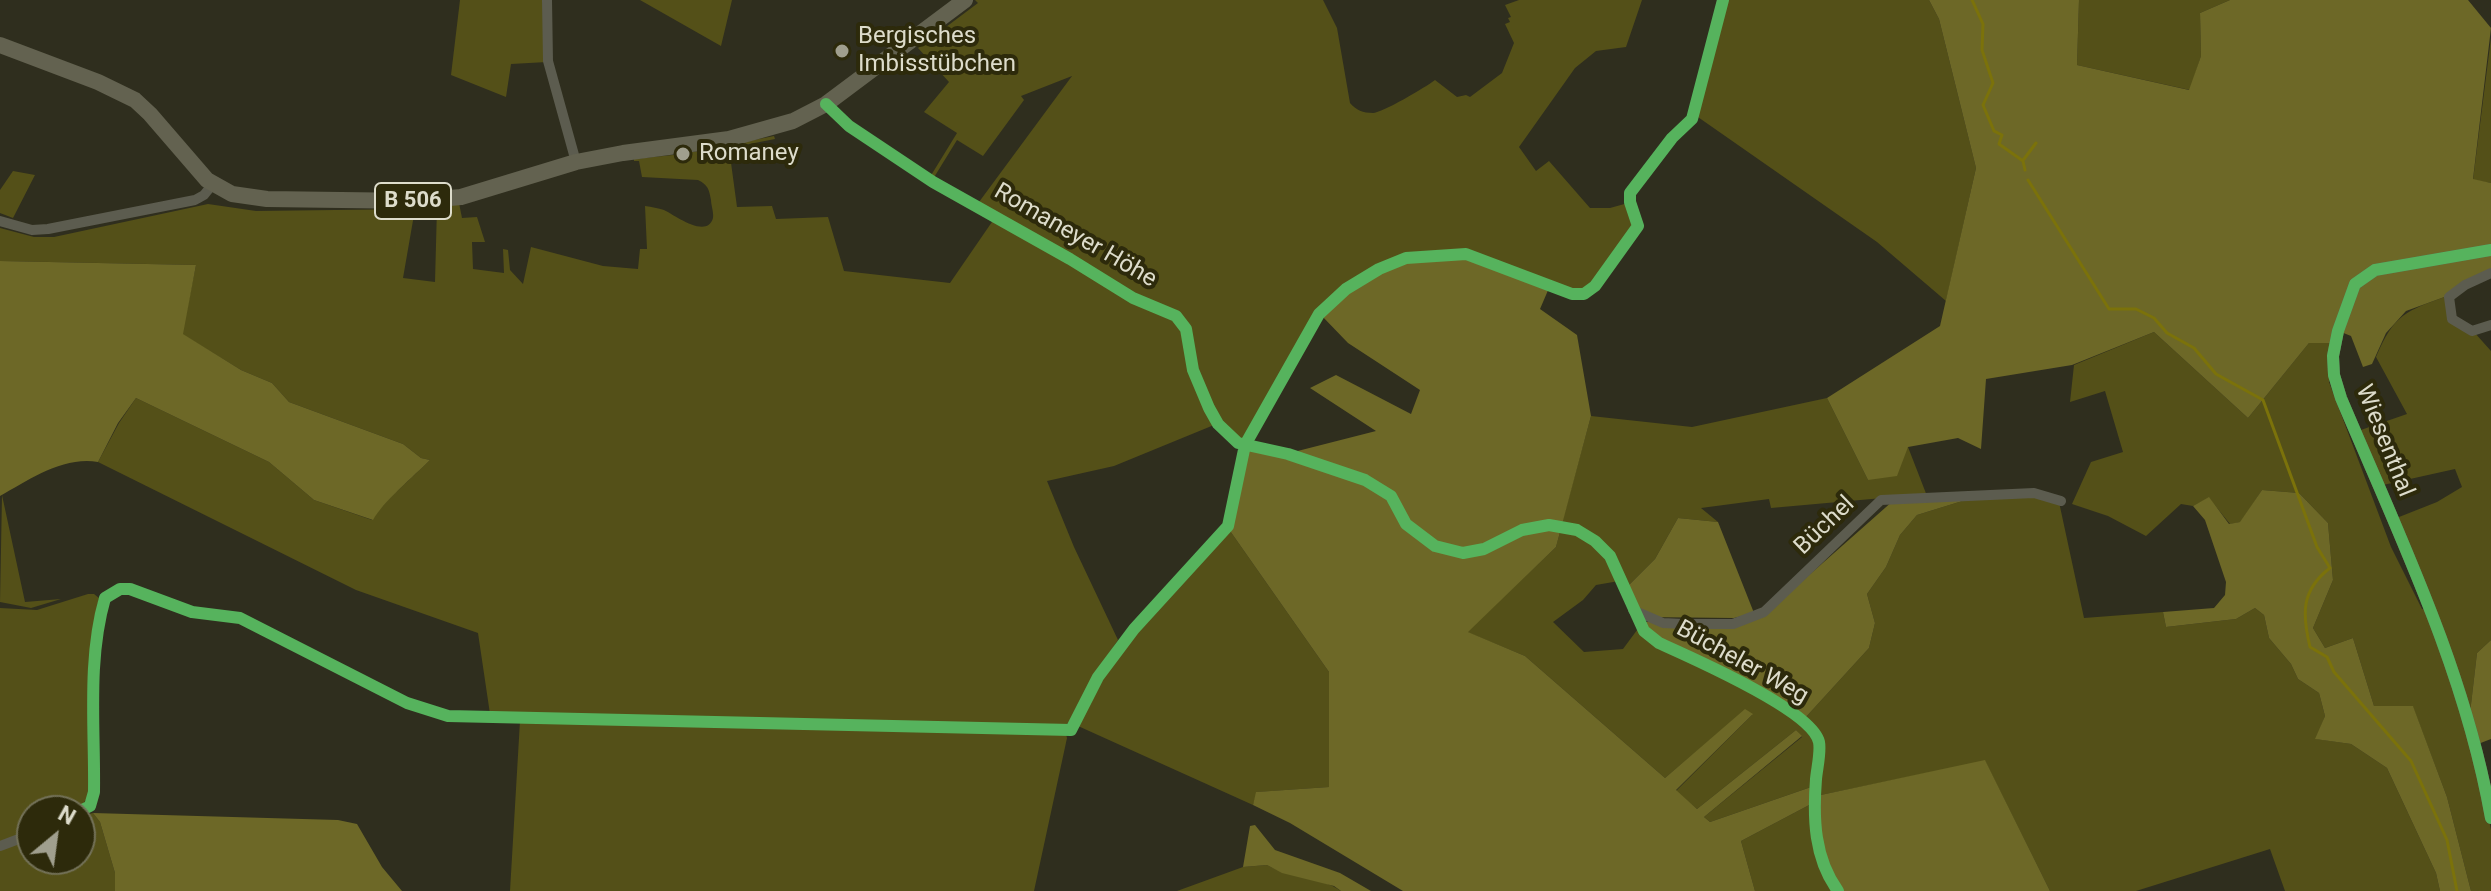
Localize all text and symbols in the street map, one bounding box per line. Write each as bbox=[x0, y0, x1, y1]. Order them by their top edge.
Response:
place label: Bergisches Imbisstübchen bbox=[858, 23, 1016, 79]
marker: Bergisches Imbisstübchen bbox=[833, 42, 851, 60]
place label: Romaney bbox=[699, 140, 799, 168]
marker: Romaney bbox=[674, 145, 692, 163]
street label: Romaneyer Höhe bbox=[988, 178, 1162, 294]
road number: B 506 bbox=[375, 183, 451, 219]
street label: Wiesenthal bbox=[2349, 381, 2419, 501]
street label: Büchel bbox=[1789, 490, 1861, 562]
street label: Bücheler Weg bbox=[1671, 615, 1813, 711]
north arrow bbox=[16, 795, 96, 875]
text: N bbox=[54, 801, 80, 830]

